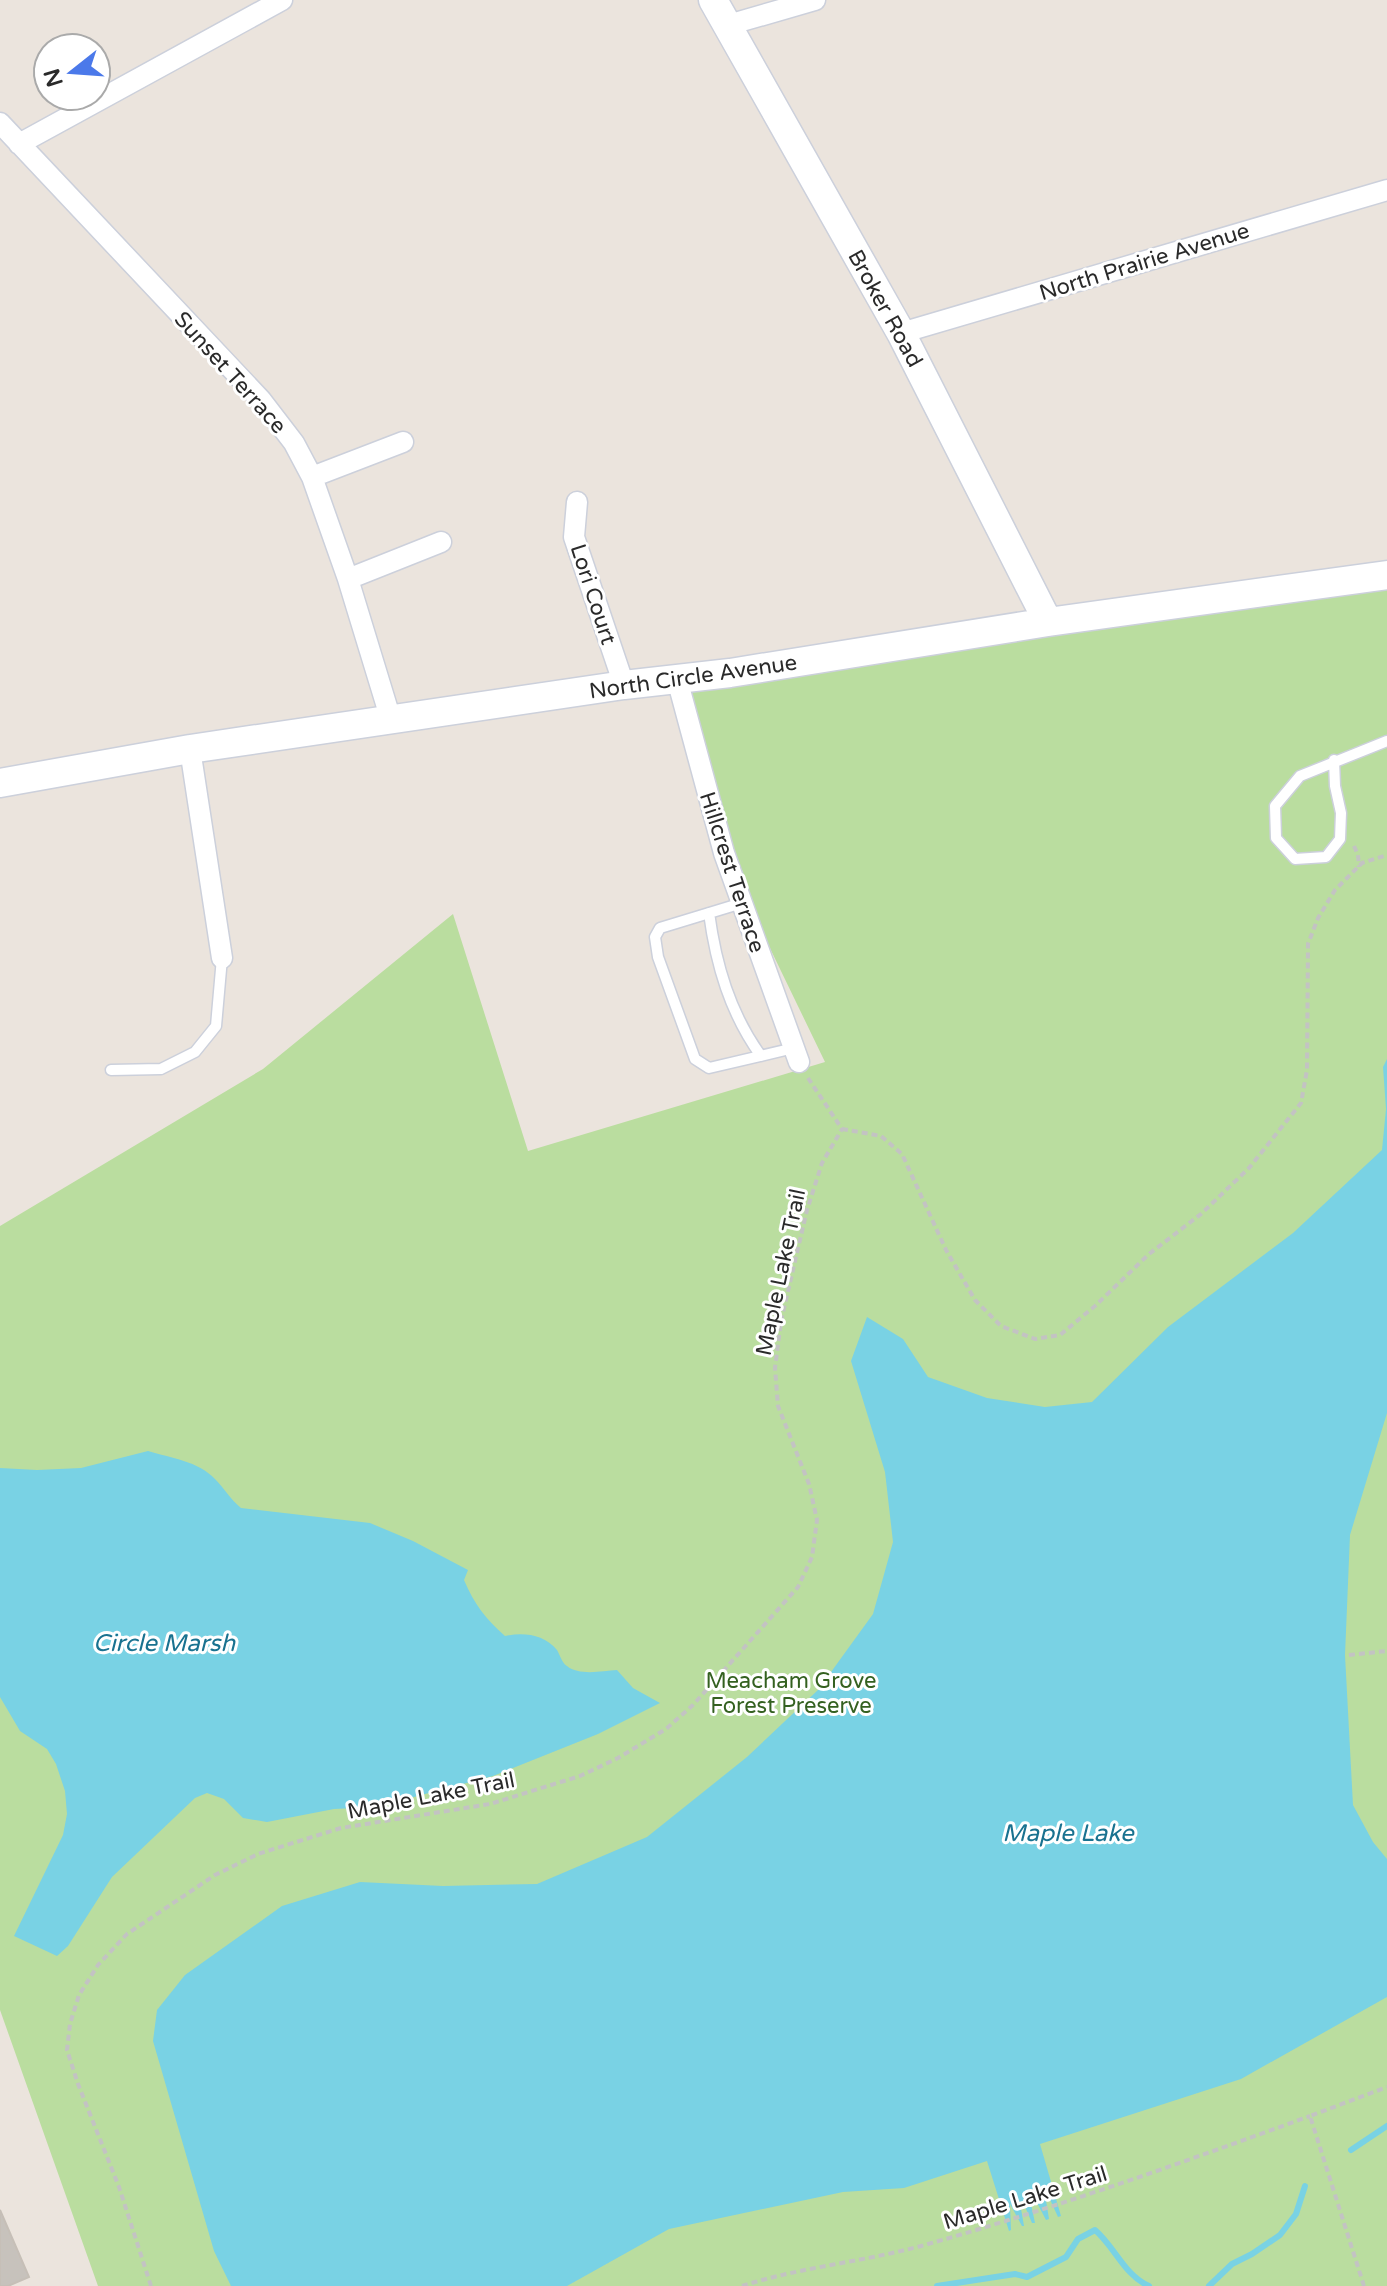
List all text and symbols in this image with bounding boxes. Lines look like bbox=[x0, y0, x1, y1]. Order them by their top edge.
north arrow bbox=[32, 32, 112, 112]
text: N bbox=[39, 65, 69, 90]
street label: North Prairie Avenue bbox=[1036, 218, 1253, 306]
street label: Broker Road bbox=[842, 245, 928, 372]
street label: Sunset Terrace bbox=[169, 306, 292, 439]
street label: Lori Court bbox=[565, 541, 622, 648]
street label: North Circle Avenue bbox=[588, 650, 799, 704]
street label: Hillcrest Terrace bbox=[694, 789, 770, 956]
street label: Maple Lake Trail bbox=[751, 1186, 811, 1358]
water label: Circle Marsh bbox=[93, 1629, 236, 1658]
park label: Meacham Grove Forest Preserve bbox=[705, 1668, 877, 1719]
street label: Maple Lake Trail bbox=[345, 1767, 517, 1825]
water label: Maple Lake bbox=[1002, 1819, 1135, 1848]
street label: Maple Lake Trail bbox=[940, 2161, 1110, 2235]

